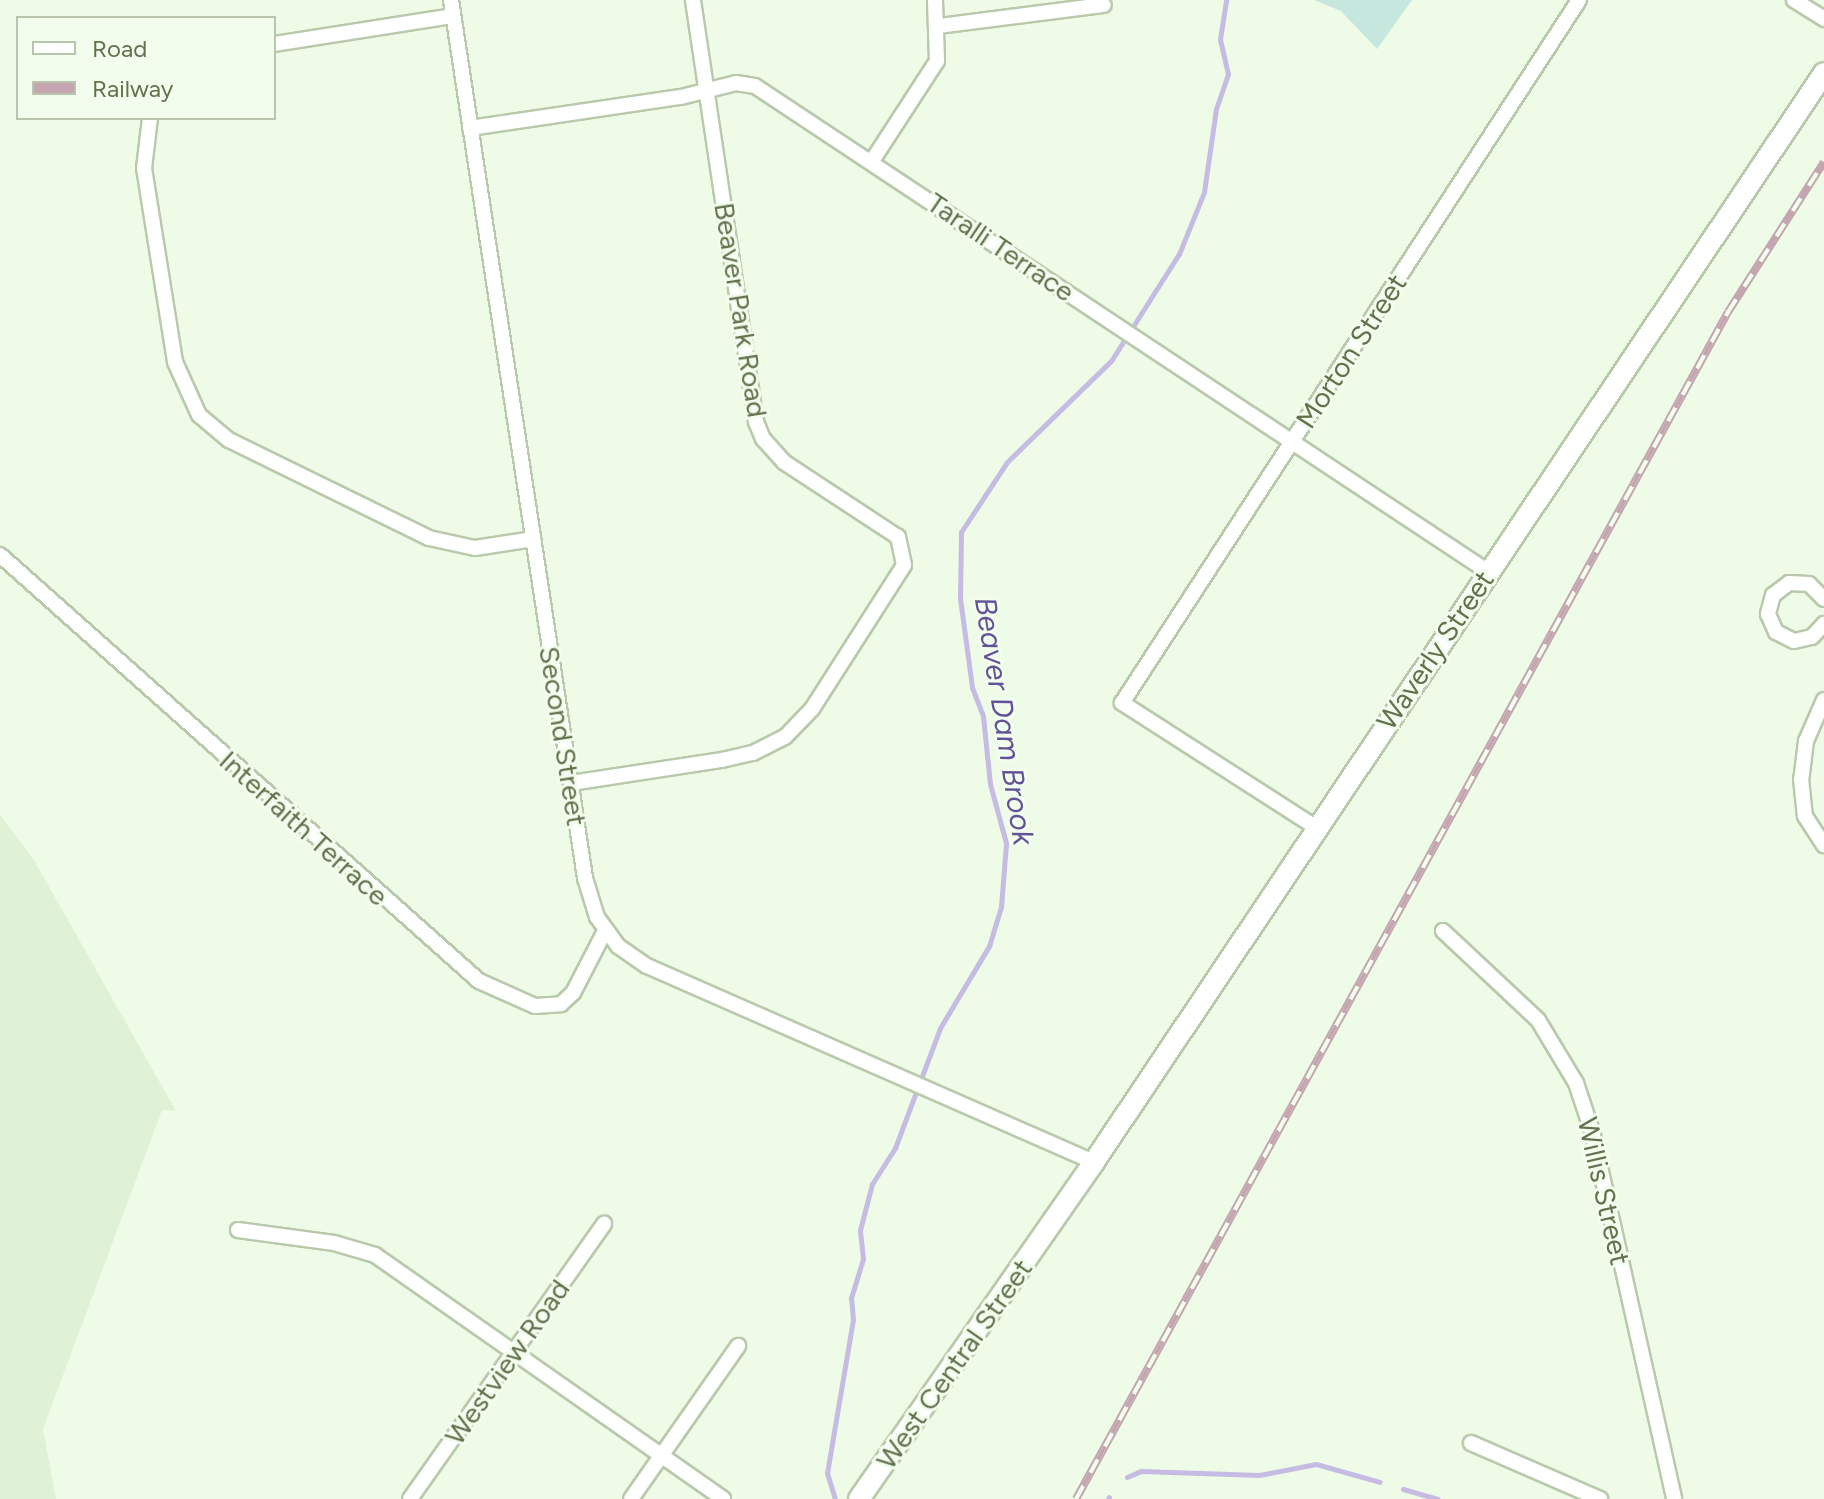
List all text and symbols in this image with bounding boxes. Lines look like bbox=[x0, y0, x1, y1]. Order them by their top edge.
legend bbox=[16, 16, 276, 120]
text: Road bbox=[92, 34, 147, 63]
text: Railway bbox=[92, 74, 173, 103]
street label: Taralli Terrace bbox=[921, 185, 1081, 309]
street label: Beaver Park Road bbox=[707, 200, 775, 420]
street label: Morton Street bbox=[1289, 268, 1413, 434]
street label: Waverly Street bbox=[1369, 564, 1501, 736]
water label: Beaver Dam Brook bbox=[967, 594, 1041, 848]
street label: Second Street bbox=[532, 644, 594, 828]
street label: Interfaith Terrace bbox=[213, 743, 395, 913]
street label: Willis Street bbox=[1571, 1114, 1637, 1268]
street label: West Central Street bbox=[869, 1253, 1039, 1475]
street label: Westview Road bbox=[438, 1273, 576, 1451]

